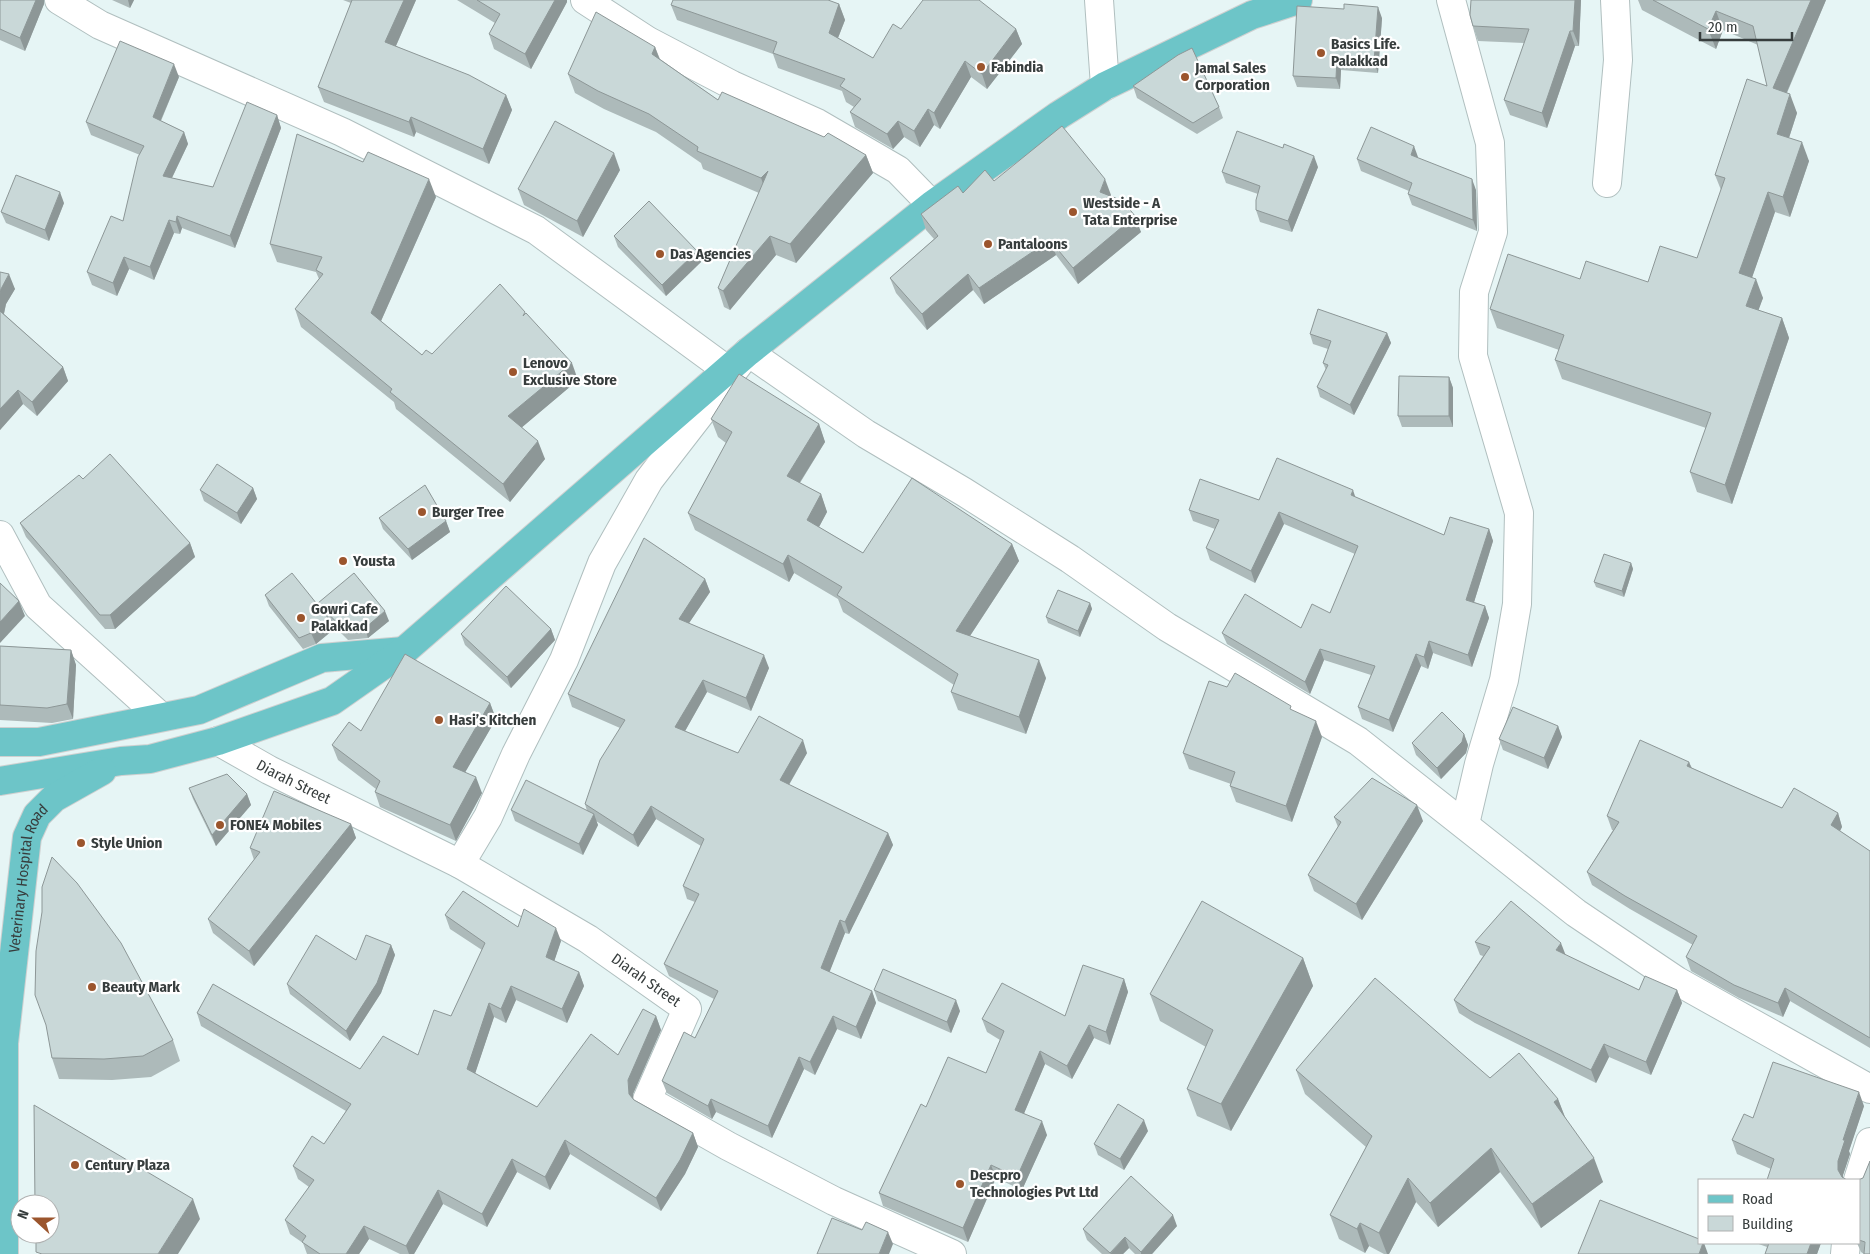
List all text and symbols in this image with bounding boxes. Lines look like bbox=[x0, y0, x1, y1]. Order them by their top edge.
scale bar bbox=[1700, 10, 1792, 42]
text: 20 m bbox=[1708, 18, 1738, 36]
place label: Basics Life. Palakkad bbox=[1331, 35, 1401, 70]
marker: Basics Life. Palakkad bbox=[1315, 47, 1327, 59]
place label: Fabindia bbox=[991, 58, 1044, 76]
place label: Jamal Sales Corporation bbox=[1194, 59, 1270, 94]
marker: Fabindia bbox=[975, 61, 987, 73]
marker: Jamal Sales Corporation bbox=[1179, 71, 1191, 83]
place label: Westside - A Tata Enterprise bbox=[1083, 194, 1178, 229]
marker: Westside - A Tata Enterprise bbox=[1067, 206, 1079, 218]
place label: Pantaloons bbox=[998, 235, 1068, 253]
marker: Pantaloons bbox=[982, 238, 994, 250]
place label: Das Agencies bbox=[670, 245, 752, 263]
marker: Das Agencies bbox=[654, 248, 666, 260]
place label: Lenovo Exclusive Store bbox=[523, 354, 617, 389]
marker: Lenovo Exclusive Store bbox=[507, 366, 519, 378]
place label: Burger Tree bbox=[432, 503, 504, 521]
marker: Burger Tree bbox=[416, 506, 428, 518]
place label: Yousta bbox=[352, 552, 396, 570]
marker: Yousta bbox=[337, 555, 349, 567]
place label: Gowri Cafe Palakkad bbox=[311, 600, 379, 635]
marker: Gowri Cafe Palakkad bbox=[295, 612, 307, 624]
place label: Hasi’s Kitchen bbox=[449, 711, 536, 729]
marker: Hasi’s Kitchen bbox=[433, 714, 445, 726]
street label: Diarah Street bbox=[253, 756, 334, 808]
street label: Veterinary Hospital Road bbox=[5, 800, 52, 954]
place label: FONE4 Mobiles bbox=[230, 816, 322, 834]
marker: FONE4 Mobiles bbox=[214, 819, 226, 831]
place label: Style Union bbox=[91, 834, 162, 852]
marker: Style Union bbox=[75, 837, 87, 849]
street label: Diarah Street bbox=[608, 949, 684, 1011]
place label: Beauty Mark bbox=[102, 978, 180, 996]
marker: Beauty Mark bbox=[86, 981, 98, 993]
place label: Century Plaza bbox=[85, 1156, 170, 1174]
marker: Century Plaza bbox=[69, 1159, 81, 1171]
place label: Descpro Technologies Pvt Ltd bbox=[970, 1166, 1098, 1201]
marker: Descpro Technologies Pvt Ltd bbox=[954, 1178, 966, 1190]
legend bbox=[1698, 1179, 1860, 1244]
text: Road bbox=[1742, 1190, 1773, 1208]
north arrow bbox=[10, 1194, 60, 1244]
text: N bbox=[14, 1208, 33, 1221]
text: Building bbox=[1742, 1215, 1793, 1233]

